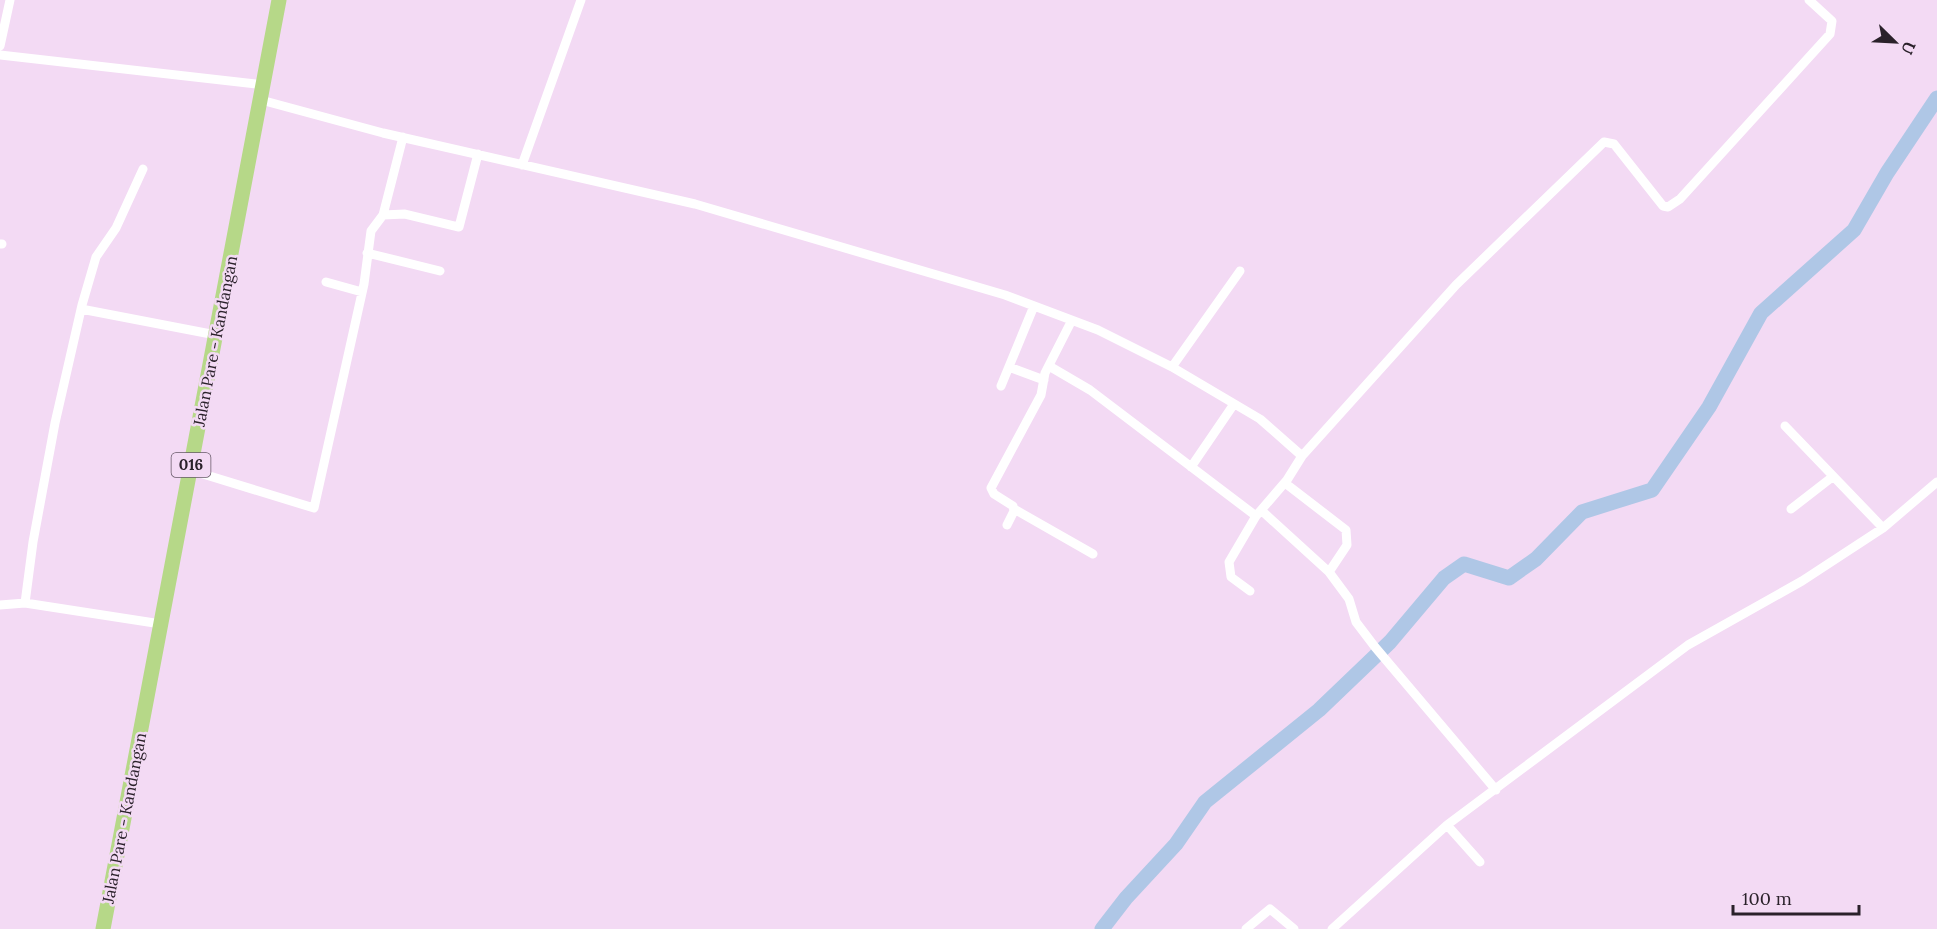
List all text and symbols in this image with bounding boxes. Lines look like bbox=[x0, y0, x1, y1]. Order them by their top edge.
north arrow bbox=[1865, 12, 1925, 72]
text: U bbox=[1897, 38, 1920, 58]
street label: Jalan Pare - Kandangan bbox=[188, 254, 241, 429]
road number: 016 bbox=[172, 453, 210, 477]
street label: Jalan Pare - Kandangan bbox=[97, 731, 150, 906]
scale bar bbox=[1733, 878, 1859, 916]
text: 100 m bbox=[1742, 887, 1792, 910]

